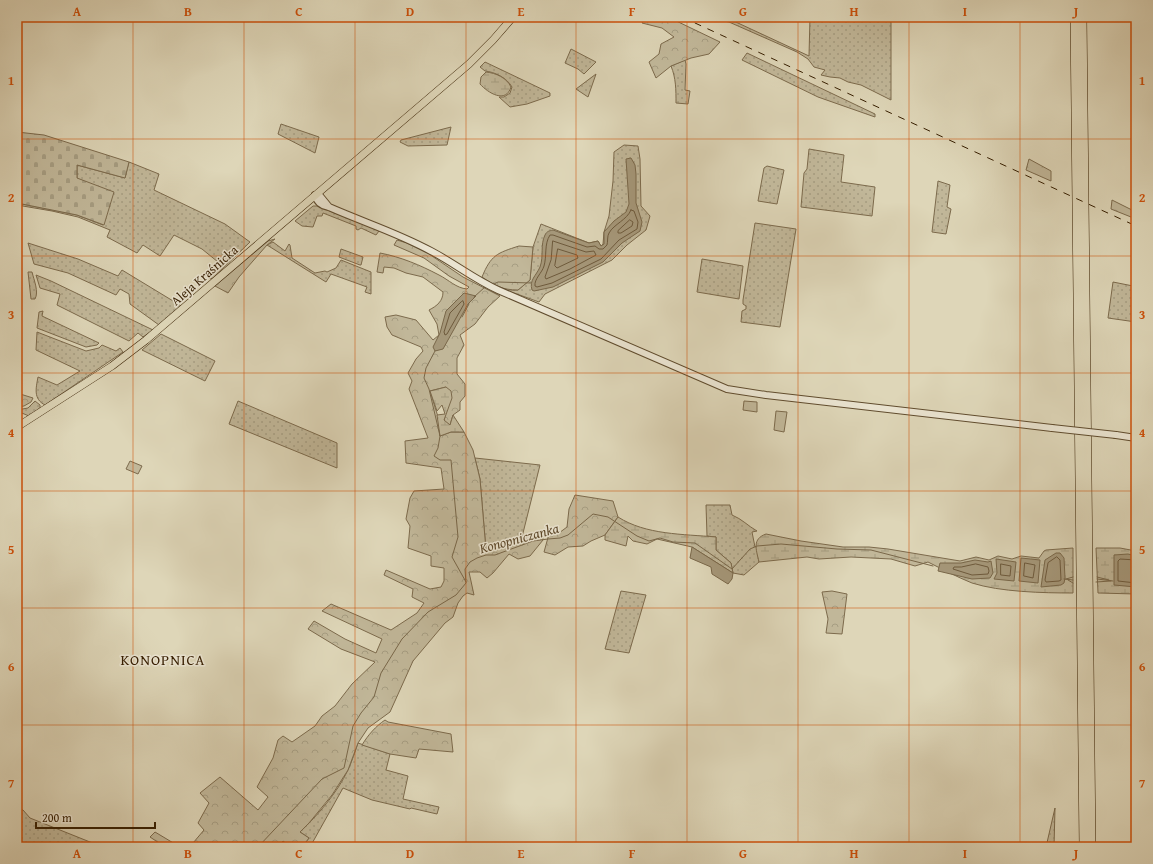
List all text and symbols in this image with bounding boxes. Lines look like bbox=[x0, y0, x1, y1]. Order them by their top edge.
text: A bbox=[73, 2, 82, 21]
text: B bbox=[184, 2, 192, 21]
text: C bbox=[295, 2, 303, 21]
text: D bbox=[406, 2, 414, 21]
text: E bbox=[518, 2, 525, 21]
text: F bbox=[629, 2, 636, 21]
text: G bbox=[739, 2, 747, 21]
text: H bbox=[849, 2, 859, 21]
text: I bbox=[963, 2, 967, 21]
text: J bbox=[1072, 2, 1079, 21]
text: 1 bbox=[8, 71, 14, 90]
text: 1 bbox=[1139, 71, 1145, 90]
text: 2 bbox=[8, 188, 15, 207]
text: 2 bbox=[1139, 188, 1146, 207]
street label: Aleja Kraśnicka bbox=[167, 240, 243, 310]
text: 3 bbox=[8, 305, 14, 324]
text: 3 bbox=[1139, 305, 1145, 324]
text: 4 bbox=[8, 423, 15, 442]
text: 4 bbox=[1139, 423, 1146, 442]
water label: Konopniczanka bbox=[476, 518, 561, 558]
text: 5 bbox=[8, 540, 15, 559]
text: 5 bbox=[1139, 540, 1146, 559]
district label: KONOPNICA bbox=[121, 649, 205, 670]
text: 6 bbox=[8, 657, 15, 676]
text: 6 bbox=[1139, 657, 1146, 676]
text: 7 bbox=[8, 774, 15, 793]
text: 7 bbox=[1139, 774, 1146, 793]
scale bar bbox=[36, 804, 155, 830]
text: 200 m bbox=[42, 809, 72, 826]
text: A bbox=[73, 844, 82, 863]
text: B bbox=[184, 844, 192, 863]
text: C bbox=[295, 844, 303, 863]
text: D bbox=[406, 844, 414, 863]
text: E bbox=[518, 844, 525, 863]
text: F bbox=[629, 844, 636, 863]
text: G bbox=[739, 844, 747, 863]
text: H bbox=[849, 844, 859, 863]
text: I bbox=[963, 844, 967, 863]
text: J bbox=[1072, 844, 1079, 863]

